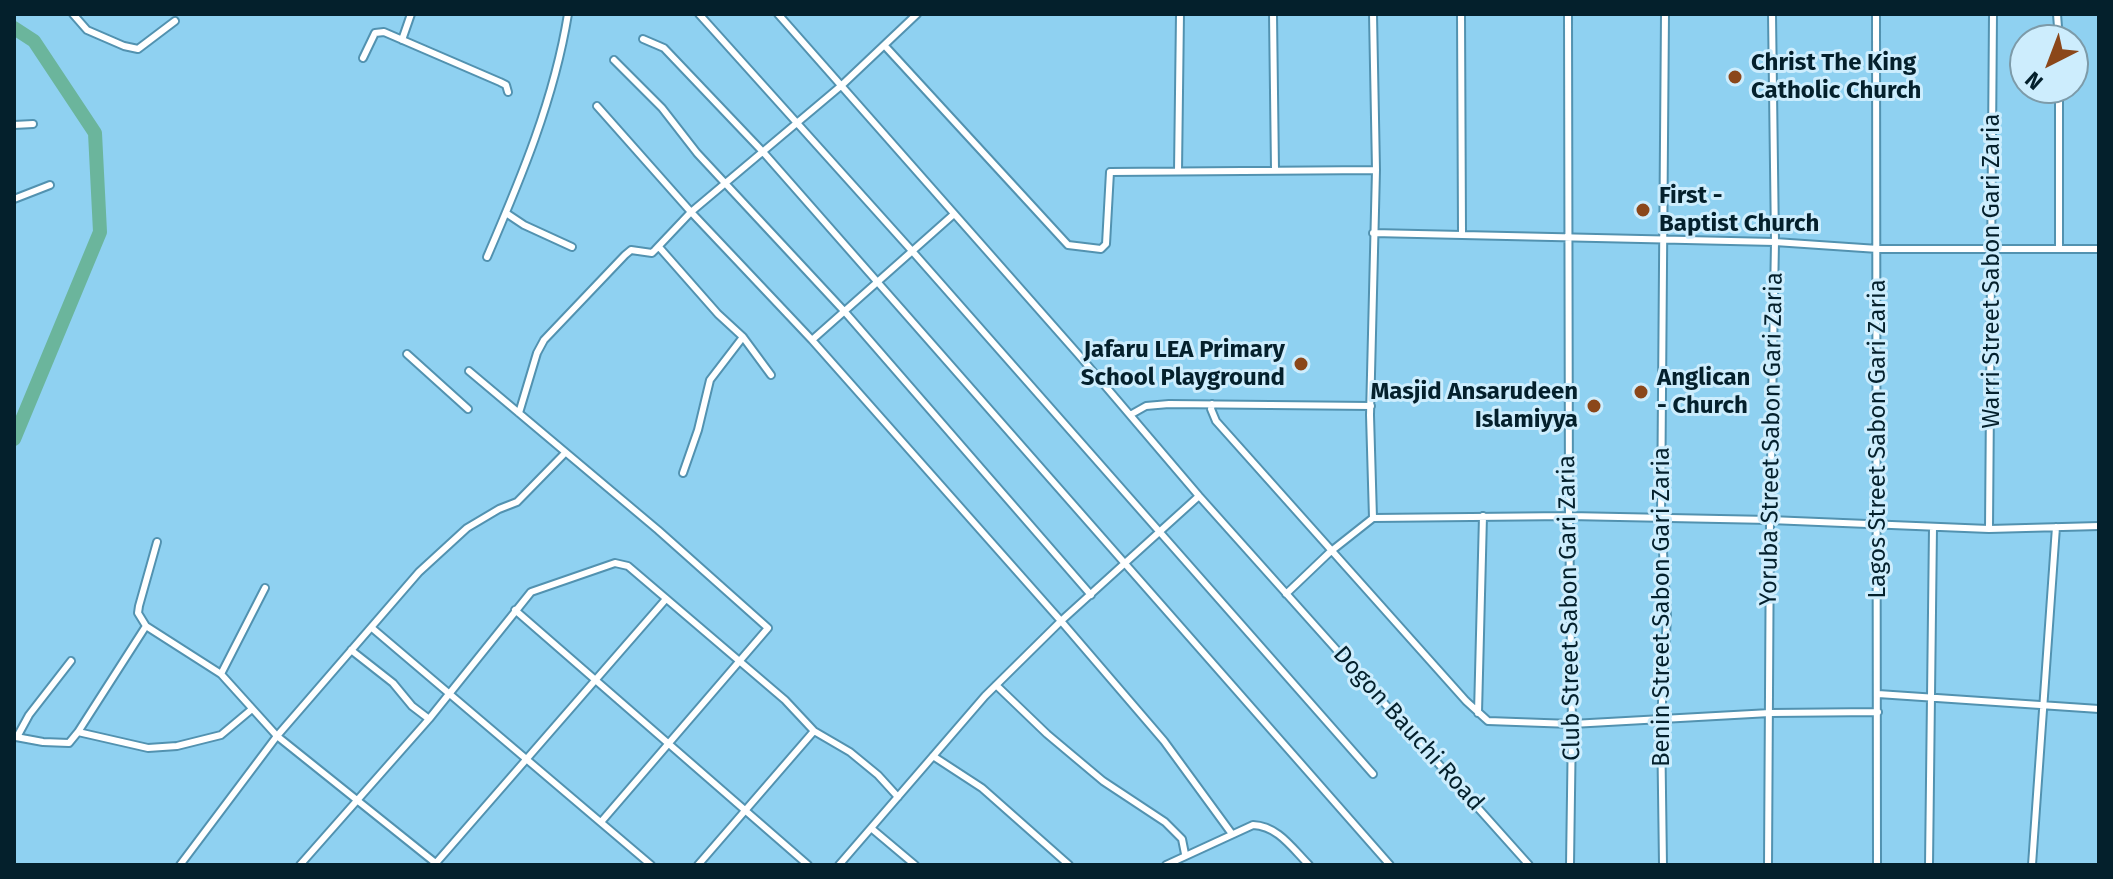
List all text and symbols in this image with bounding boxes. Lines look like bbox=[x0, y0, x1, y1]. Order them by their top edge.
north arrow bbox=[2009, 24, 2089, 104]
place label: Christ The King Catholic Church bbox=[1751, 49, 1921, 105]
text: N bbox=[2019, 66, 2048, 96]
marker: Christ The King Catholic Church bbox=[1726, 68, 1744, 86]
street label: Warri Street Sabon Gari Zaria bbox=[1978, 113, 2006, 429]
place label: First - Baptist Church bbox=[1659, 182, 1819, 238]
marker: First - Baptist Church bbox=[1634, 201, 1652, 219]
street label: Yoruba Street Sabon Gari Zaria bbox=[1755, 272, 1789, 606]
street label: Lagos Street Sabon Gari Zaria bbox=[1864, 279, 1892, 599]
place label: Jafaru LEA Primary School Playground bbox=[1081, 336, 1285, 392]
marker: Jafaru LEA Primary School Playground bbox=[1292, 355, 1310, 373]
place label: Anglican - Church bbox=[1657, 364, 1750, 420]
place label: Masjid Ansarudeen Islamiyya bbox=[1370, 378, 1578, 434]
marker: Anglican - Church bbox=[1632, 383, 1650, 401]
marker: Masjid Ansarudeen Islamiyya bbox=[1585, 397, 1603, 415]
street label: Benin Street Sabon Gari Zaria bbox=[1648, 447, 1676, 767]
street label: Club Street Sabon Gari Zaria bbox=[1553, 455, 1587, 761]
street label: Dogon Bauchi Road bbox=[1326, 641, 1490, 817]

